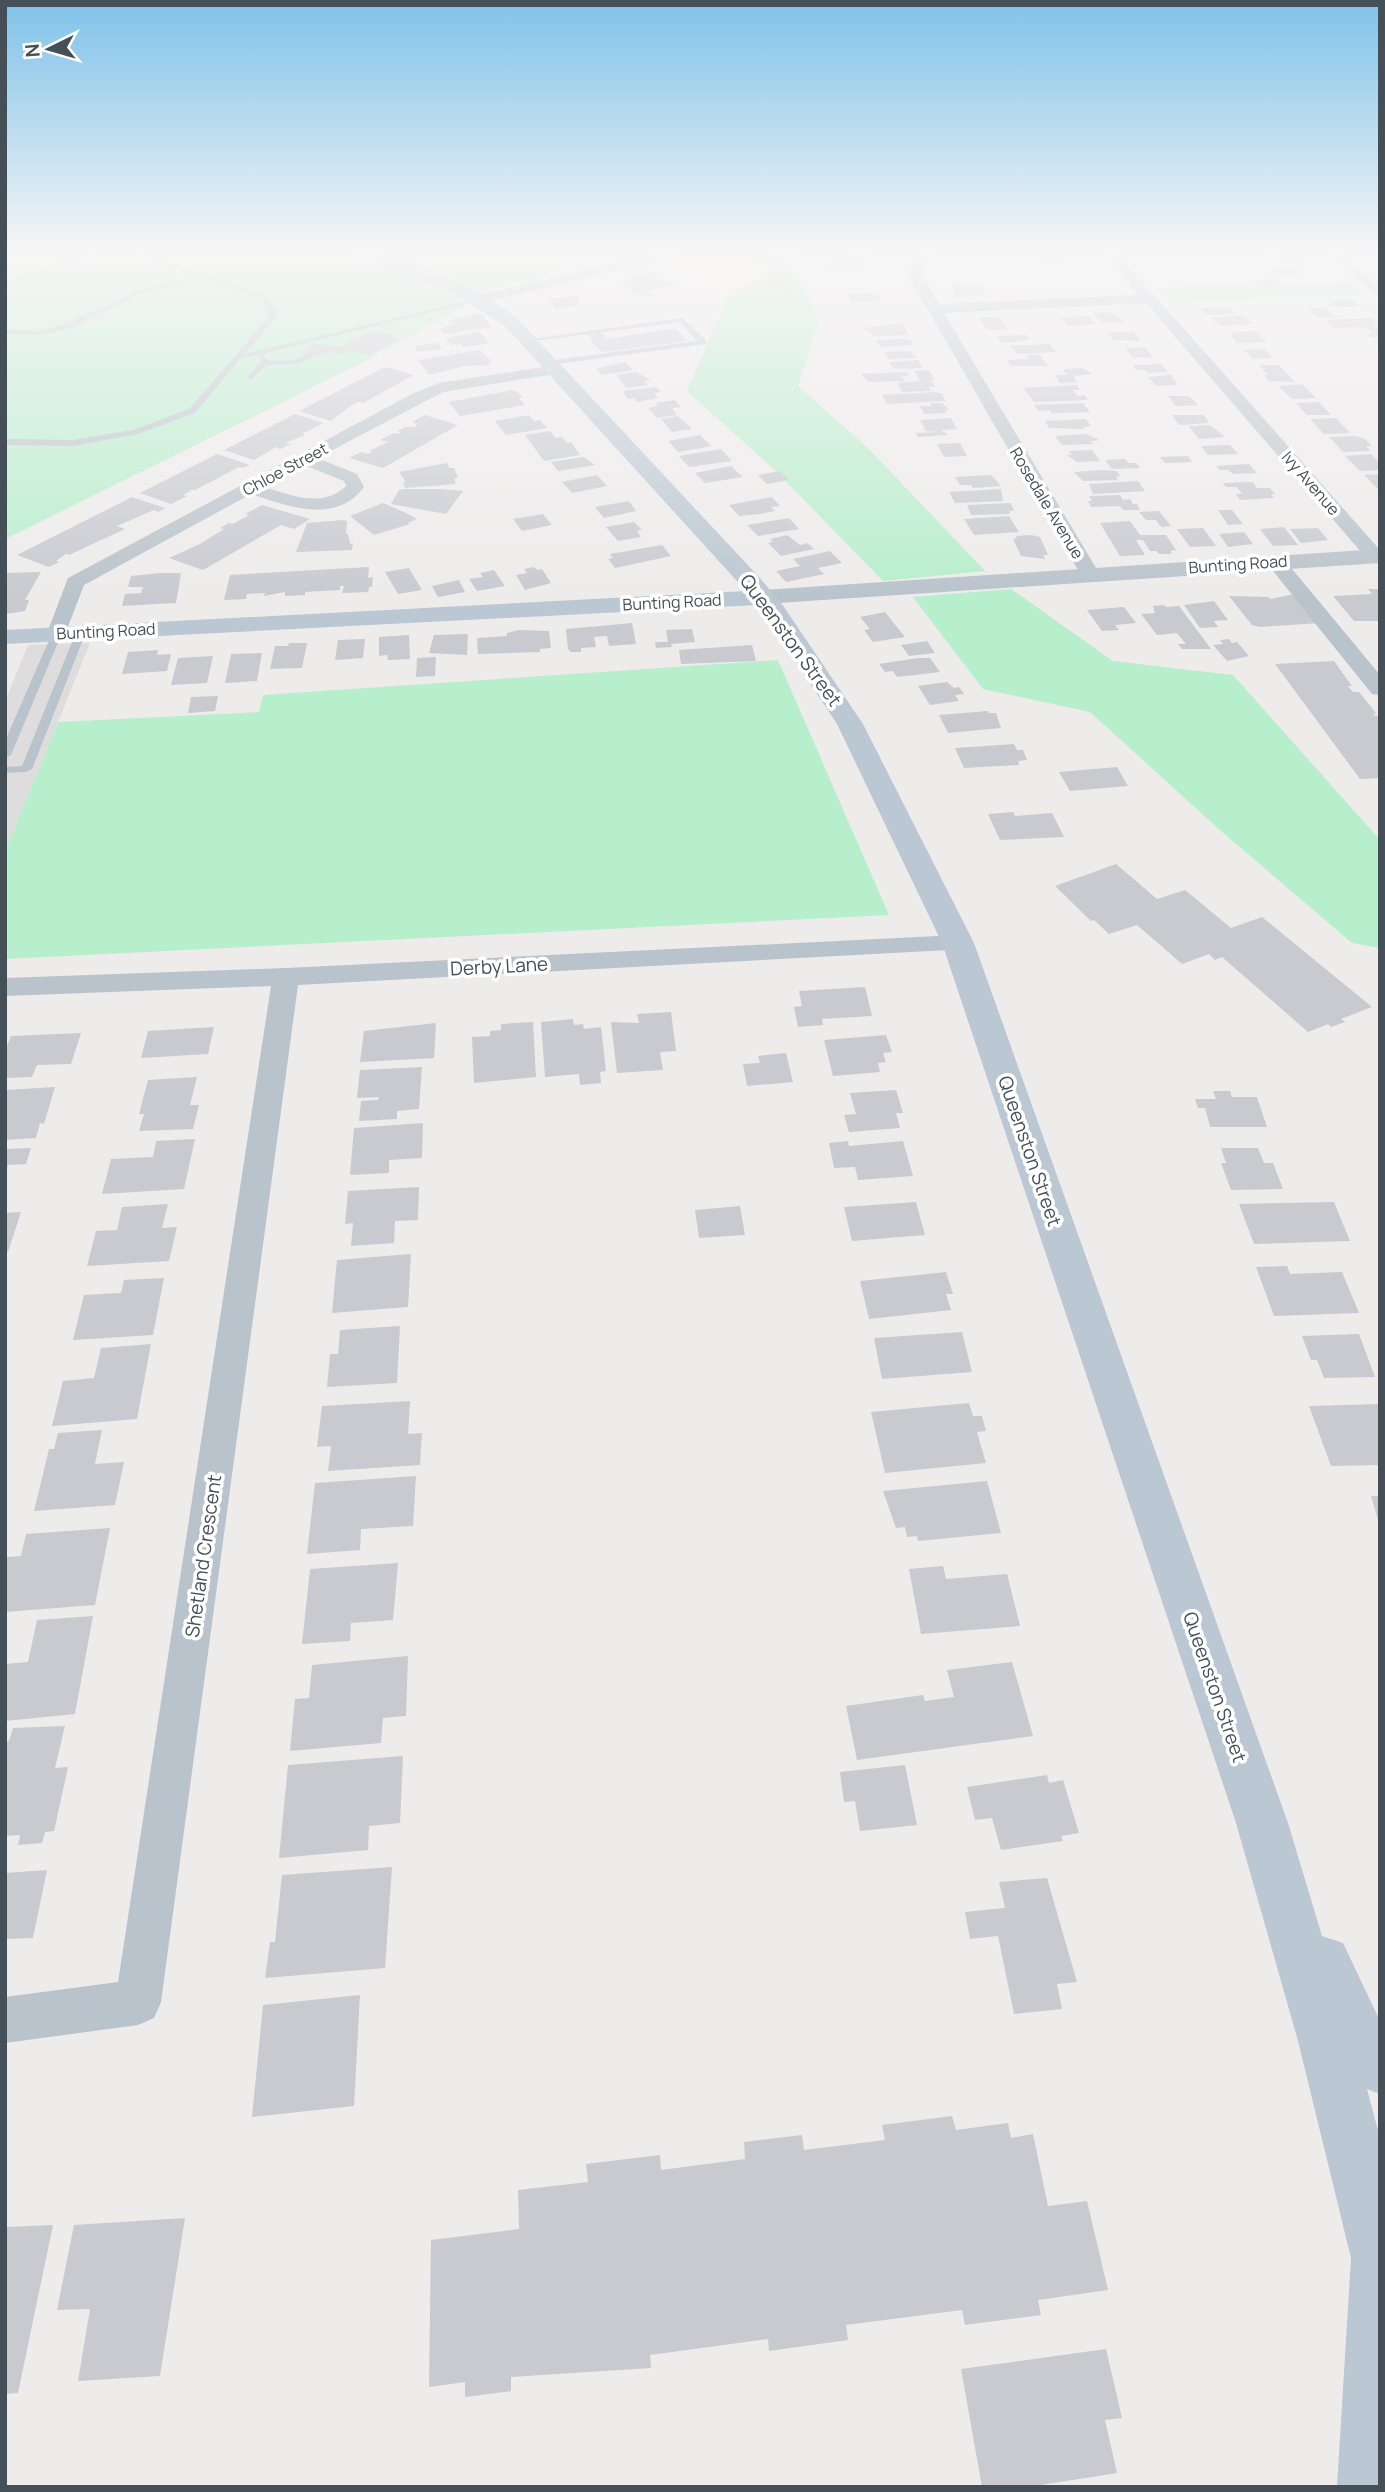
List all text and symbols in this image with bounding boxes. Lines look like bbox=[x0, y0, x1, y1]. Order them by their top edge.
north arrow bbox=[14, 14, 84, 84]
text: N bbox=[19, 43, 46, 58]
street label: Chloe Street bbox=[238, 437, 332, 501]
street label: Rosedale Avenue bbox=[1005, 443, 1089, 563]
street label: Ivy Avenue bbox=[1277, 446, 1345, 520]
street label: Bunting Road bbox=[1188, 550, 1288, 578]
street label: Queenston Street bbox=[734, 569, 848, 711]
street label: Bunting Road bbox=[622, 588, 722, 616]
street label: Bunting Road bbox=[56, 617, 156, 645]
street label: Derby Lane bbox=[449, 950, 549, 982]
street label: Queenston Street bbox=[992, 1072, 1068, 1230]
street label: Shetland Crescent bbox=[179, 1473, 227, 1639]
street label: Queenston Street bbox=[1177, 1608, 1253, 1766]

